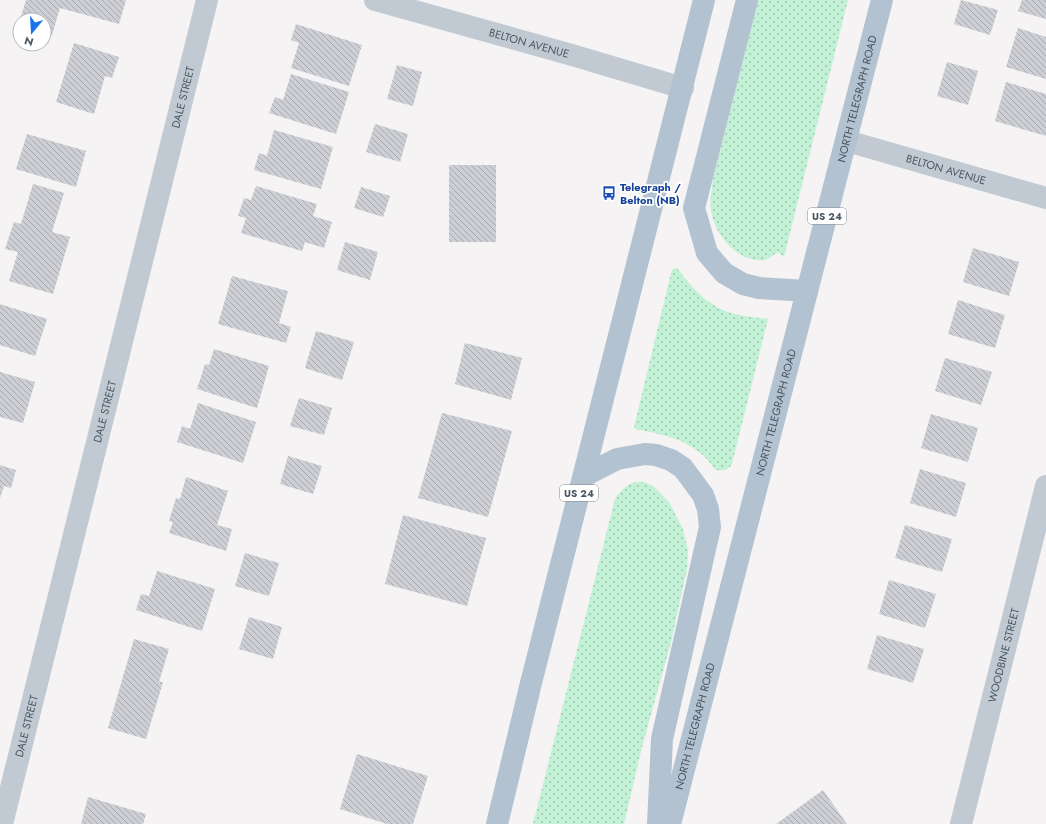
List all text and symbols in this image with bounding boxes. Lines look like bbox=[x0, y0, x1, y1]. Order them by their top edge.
north arrow bbox=[12, 12, 52, 52]
street label: BELTON AVENUE bbox=[487, 24, 571, 62]
text: N bbox=[22, 33, 36, 50]
street label: NORTH TELEGRAPH ROAD bbox=[833, 33, 881, 164]
street label: DALE STREET bbox=[167, 64, 198, 130]
street label: BELTON AVENUE bbox=[904, 150, 988, 188]
place label: Telegraph / Belton (NB) bbox=[620, 179, 681, 208]
bus stop icon: Telegraph / Belton (NB) bbox=[601, 185, 617, 201]
road number: US 24 bbox=[808, 208, 846, 224]
street label: NORTH TELEGRAPH ROAD bbox=[752, 347, 800, 478]
street label: DALE STREET bbox=[89, 379, 120, 444]
road number: US 24 bbox=[560, 485, 598, 501]
street label: WOODBINE STREET bbox=[984, 606, 1023, 704]
street label: NORTH TELEGRAPH ROAD bbox=[671, 660, 719, 791]
street label: DALE STREET bbox=[11, 693, 42, 759]

